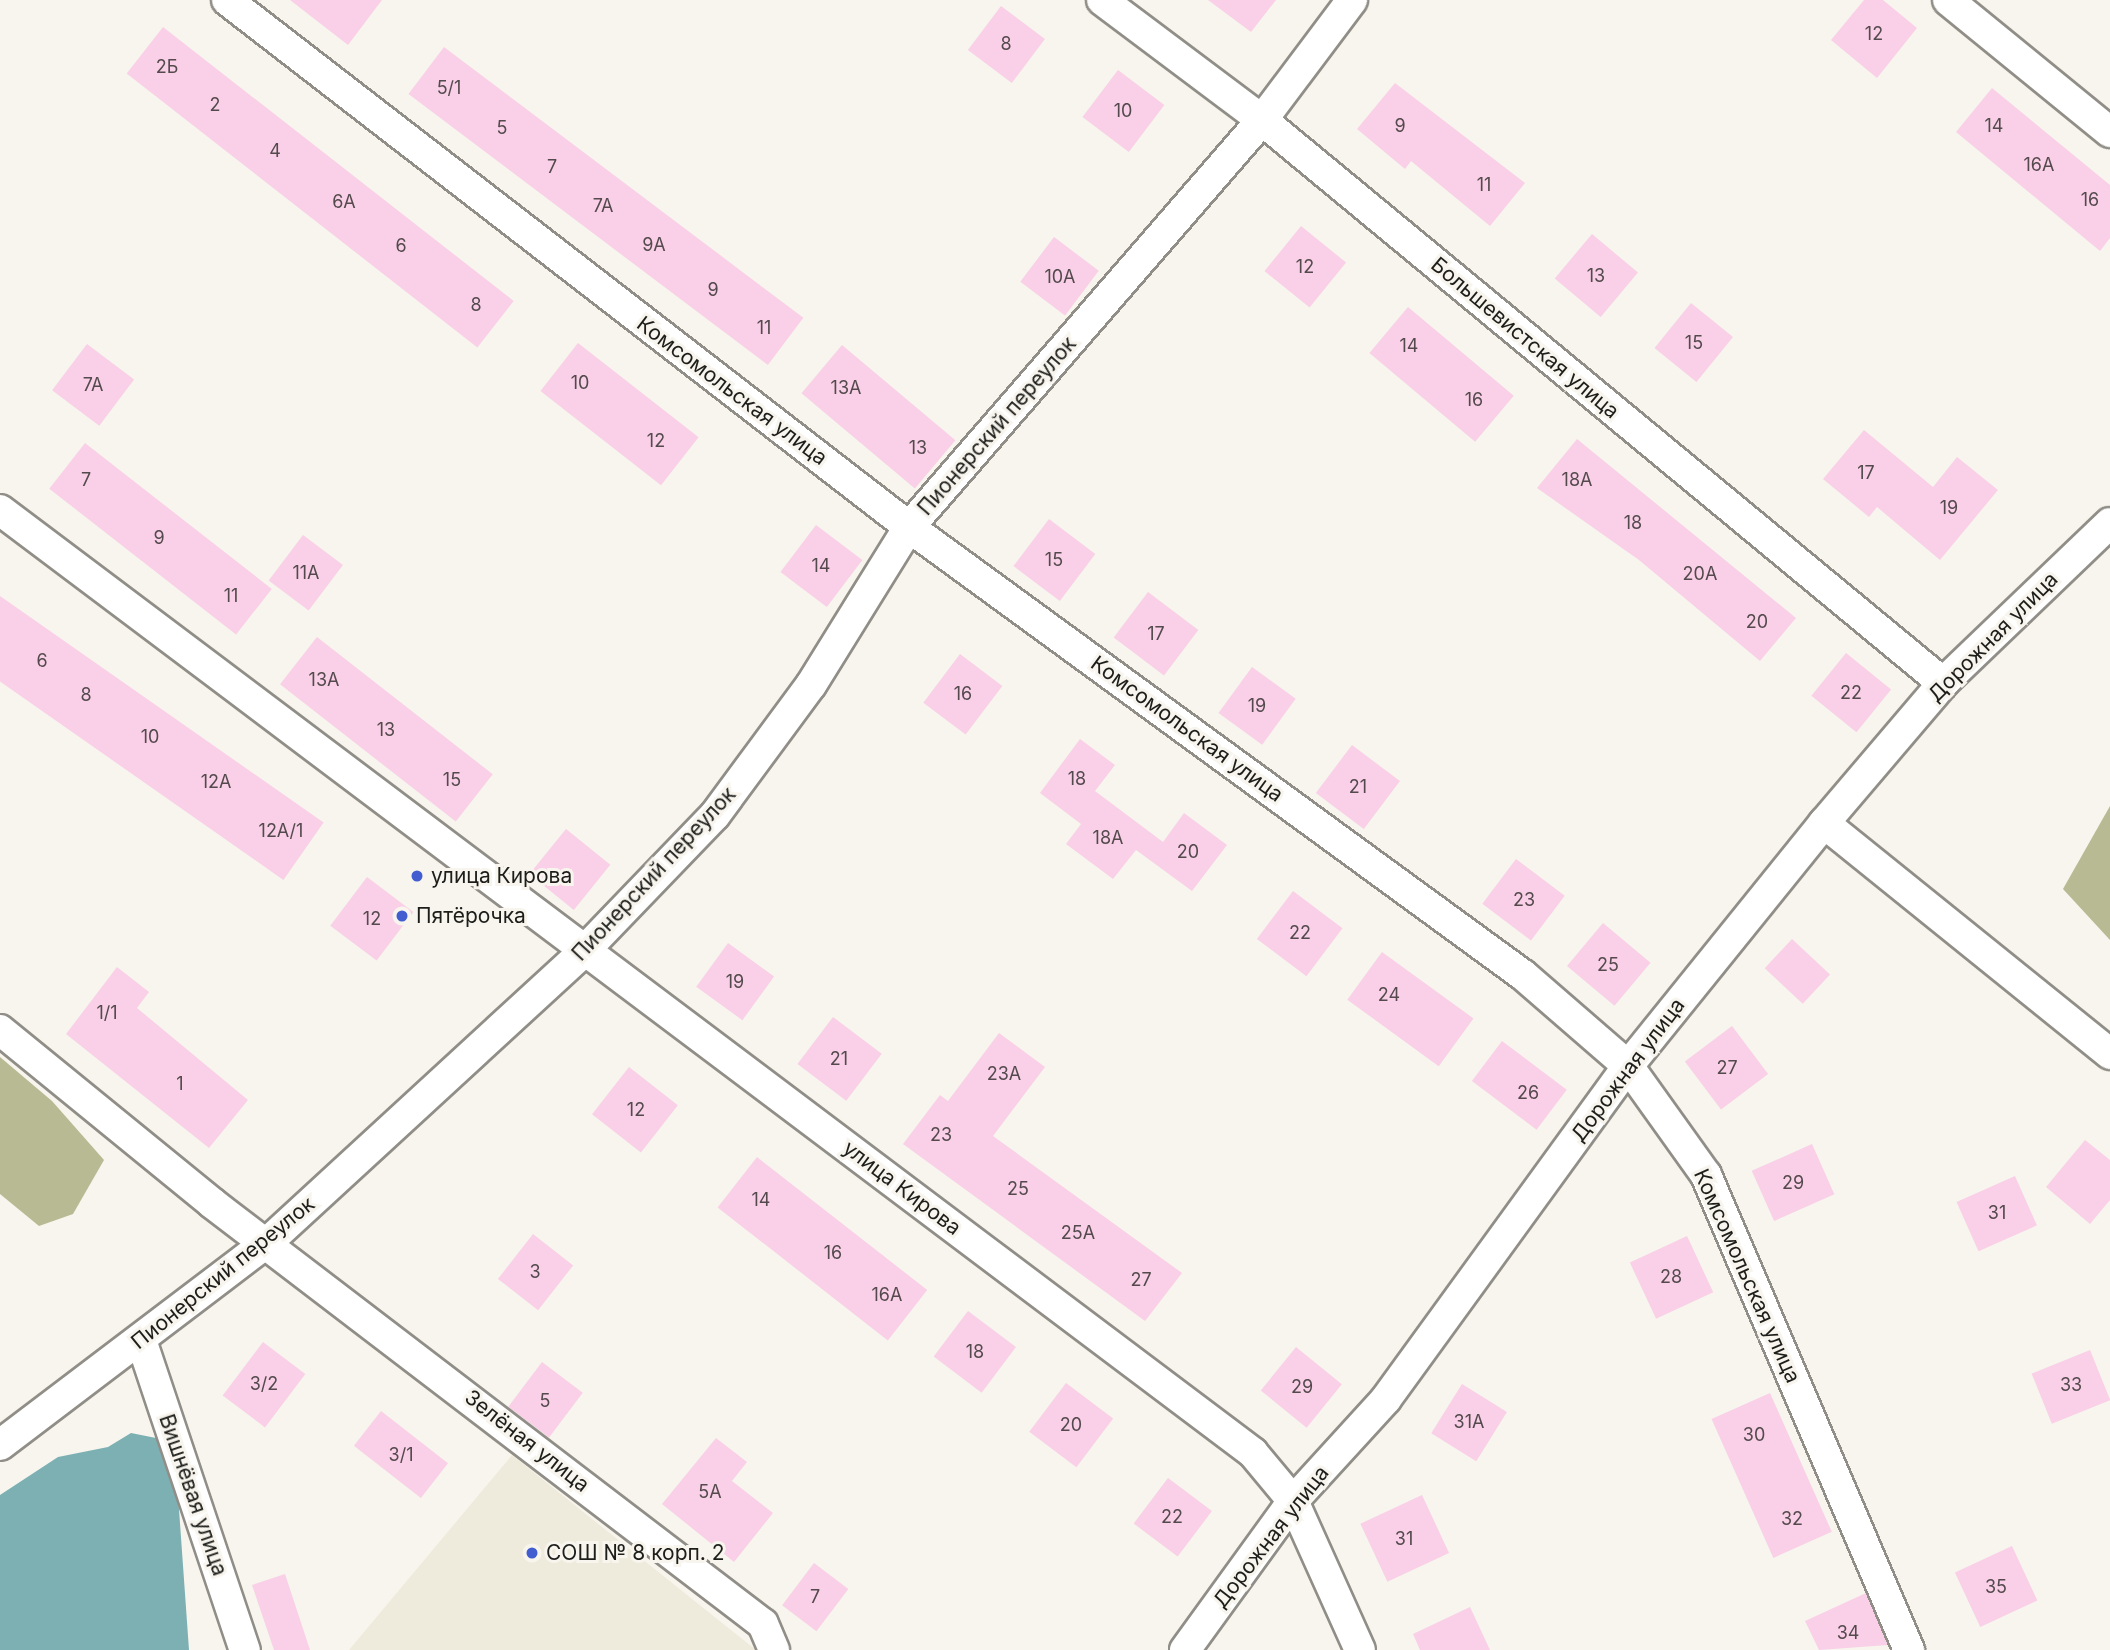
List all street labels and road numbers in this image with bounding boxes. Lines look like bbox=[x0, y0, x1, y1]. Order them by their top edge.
street label: Большевистская улица bbox=[1426, 252, 1624, 424]
street label: Комсомольская улица bbox=[632, 311, 832, 471]
street label: Пионерский переулок bbox=[913, 332, 1081, 520]
street label: Дорожная улица bbox=[1923, 567, 2063, 707]
street label: Комсомольская улица bbox=[1086, 651, 1288, 807]
street label: Пионерский переулок bbox=[567, 782, 741, 966]
street label: Дорожная улица bbox=[1566, 993, 1690, 1147]
street label: улица Кирова bbox=[838, 1135, 966, 1241]
street label: Комсомольская улица bbox=[1688, 1165, 1806, 1387]
street label: Пионерский переулок bbox=[126, 1191, 320, 1355]
street label: Зелёная улица bbox=[460, 1385, 594, 1497]
street label: Вишнёвая улица bbox=[154, 1411, 232, 1579]
street label: Дорожная улица bbox=[1208, 1461, 1334, 1613]

